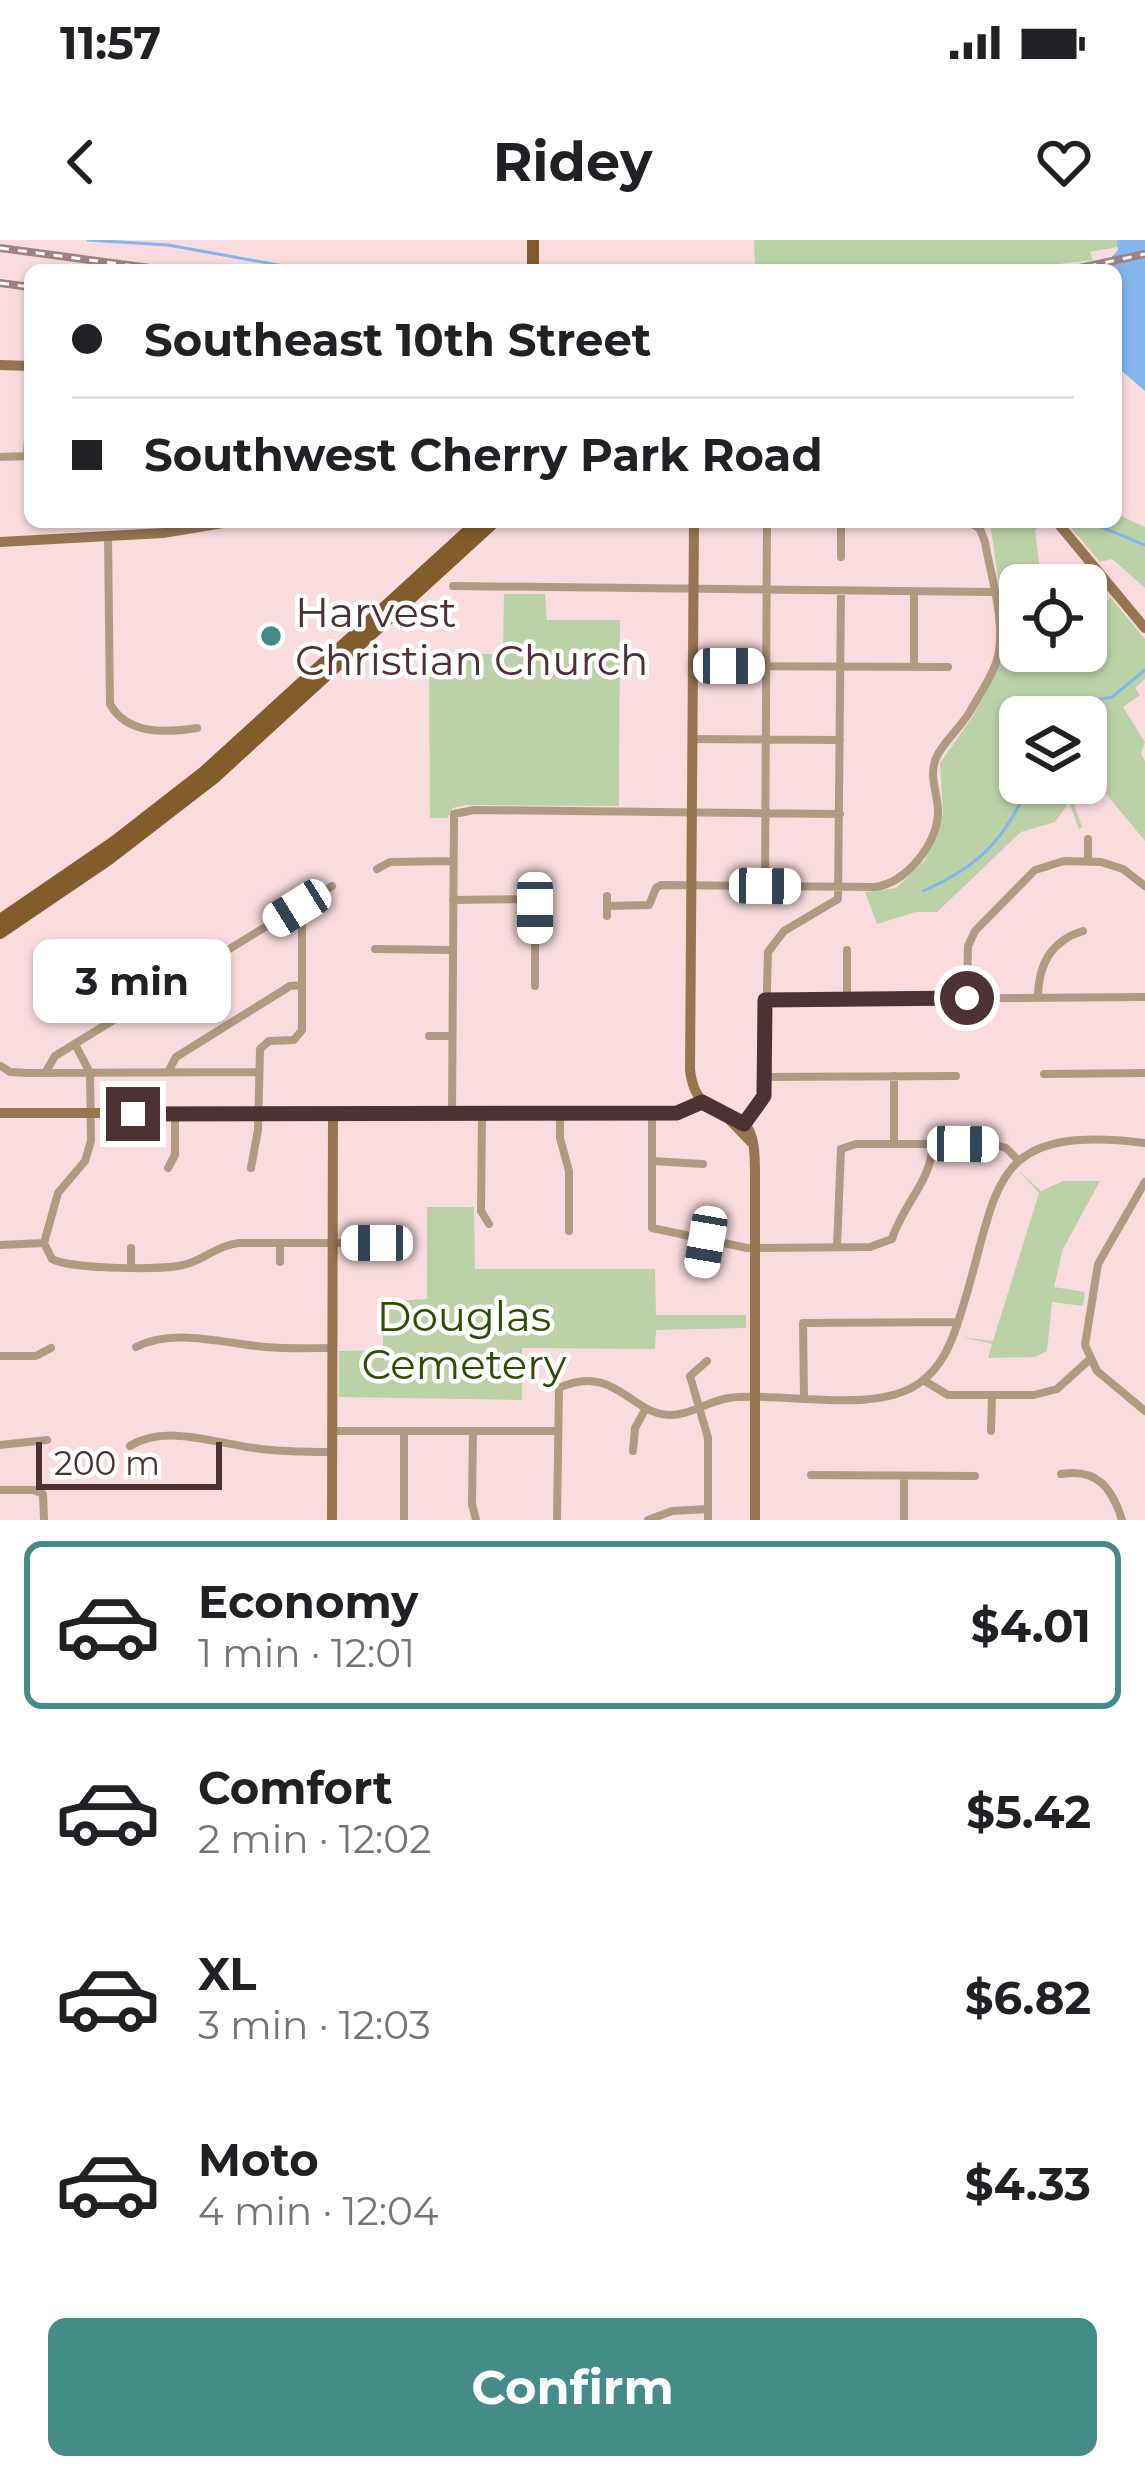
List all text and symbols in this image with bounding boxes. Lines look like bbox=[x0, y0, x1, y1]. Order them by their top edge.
text: 11:57 bbox=[60, 15, 161, 70]
icon: back bbox=[48, 129, 114, 195]
text: Ridey bbox=[493, 129, 652, 195]
icon: heart bbox=[1031, 129, 1097, 195]
text: Southeast 10th Street bbox=[144, 312, 651, 367]
text: Southwest Cherry Park Road bbox=[144, 427, 823, 482]
map controls bbox=[999, 564, 1107, 804]
button: locate bbox=[999, 564, 1107, 672]
place label: Harvest Christian Church bbox=[295, 586, 648, 686]
marker: Harvest Christian Church bbox=[258, 623, 284, 649]
car bbox=[693, 648, 765, 684]
button: layers bbox=[999, 696, 1107, 804]
car bbox=[729, 867, 801, 905]
car bbox=[517, 872, 553, 944]
car bbox=[257, 874, 337, 942]
callout: 3 min bbox=[34, 940, 232, 1024]
text: 3 min bbox=[75, 957, 189, 1005]
route start bbox=[940, 971, 994, 1025]
route end bbox=[106, 1087, 160, 1141]
car bbox=[927, 1125, 999, 1163]
car bbox=[682, 1203, 730, 1281]
car bbox=[341, 1225, 413, 1261]
park label: Douglas Cemetery bbox=[361, 1290, 567, 1390]
scale bar bbox=[36, 1436, 222, 1489]
text: 200 m bbox=[54, 1443, 160, 1483]
icon: car bbox=[54, 1571, 162, 1679]
text: Economy bbox=[198, 1574, 418, 1629]
text: $4.01 bbox=[971, 1598, 1091, 1653]
text: 1 min · 12:01 bbox=[198, 1629, 415, 1677]
icon: car bbox=[54, 1757, 162, 1865]
text: Comfort bbox=[198, 1760, 393, 1815]
text: $5.42 bbox=[966, 1784, 1091, 1839]
text: 2 min · 12:02 bbox=[198, 1815, 431, 1863]
icon: car bbox=[54, 1943, 162, 2051]
text: XL bbox=[198, 1946, 256, 2001]
text: $6.82 bbox=[965, 1970, 1091, 2025]
text: 3 min · 12:03 bbox=[198, 2001, 431, 2049]
icon: car bbox=[54, 2129, 162, 2237]
text: Moto bbox=[198, 2132, 319, 2187]
text: $4.33 bbox=[965, 2156, 1091, 2211]
text: 4 min · 12:04 bbox=[198, 2187, 439, 2235]
button: Confirm bbox=[48, 2318, 1097, 2456]

